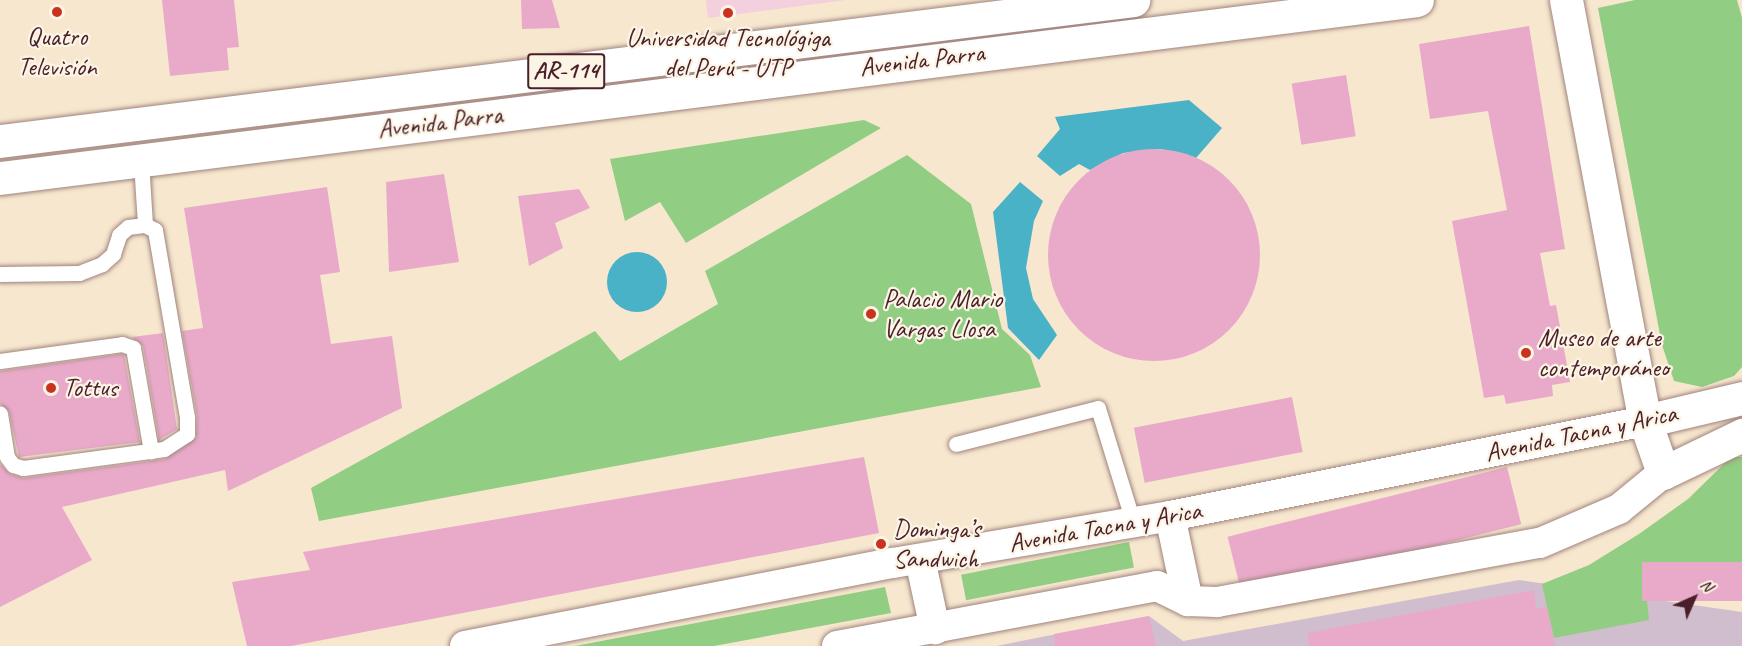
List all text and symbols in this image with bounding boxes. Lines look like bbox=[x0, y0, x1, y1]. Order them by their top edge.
marker: Quatro Televisión bbox=[50, 5, 64, 19]
marker: Universidad Tecnológiga del Perú - UTP bbox=[721, 6, 735, 20]
place label: Quatro Televisión bbox=[17, 21, 97, 82]
place label: Universidad Tecnológiga del Perú - UTP bbox=[626, 22, 830, 83]
street label: Avenida Parra bbox=[858, 37, 986, 83]
road number: AR-114 bbox=[527, 50, 605, 92]
street label: Avenida Parra bbox=[376, 99, 504, 145]
place label: Palacio Mario Vargas Llosa bbox=[883, 283, 1003, 344]
marker: Palacio Mario Vargas Llosa bbox=[864, 307, 878, 321]
place label: Museo de arte contemporáneo bbox=[1538, 322, 1669, 384]
marker: Museo de arte contemporáneo bbox=[1519, 346, 1533, 360]
place label: Tottus bbox=[63, 372, 117, 404]
marker: Tottus bbox=[44, 381, 58, 395]
street label: Avenida Tacna y Arica bbox=[1483, 398, 1679, 468]
street label: Avenida Tacna y Arica bbox=[1007, 495, 1203, 559]
place label: Dominga’s Sandwich bbox=[893, 513, 980, 574]
marker: Dominga’s Sandwich bbox=[874, 537, 888, 551]
north arrow bbox=[1664, 568, 1724, 628]
text: N bbox=[1696, 575, 1717, 596]

